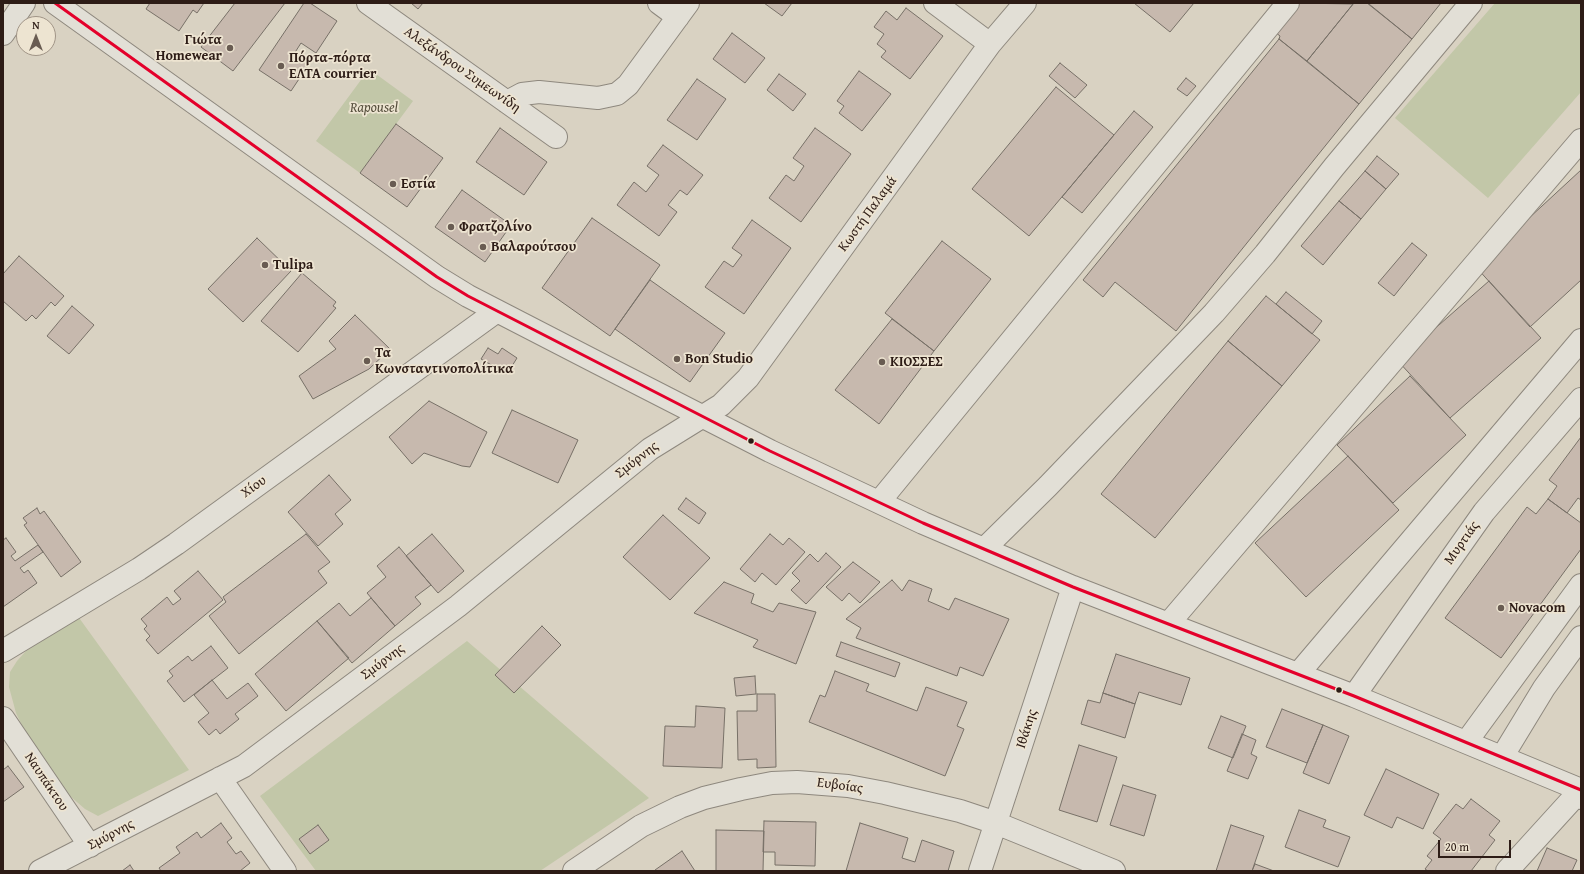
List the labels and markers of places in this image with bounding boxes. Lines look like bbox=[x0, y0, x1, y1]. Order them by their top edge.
place label: Γιώτα Homewear bbox=[156, 32, 222, 64]
marker: Γιώτα Homewear bbox=[225, 43, 235, 53]
place label: Πόρτα-πόρτα ΕΛΤΑ courrier bbox=[289, 50, 377, 82]
marker: Πόρτα-πόρτα ΕΛΤΑ courrier bbox=[276, 61, 286, 71]
place label: Εστία bbox=[401, 176, 436, 192]
marker: Εστία bbox=[388, 179, 398, 189]
place label: Φρατζολίνο bbox=[459, 219, 532, 235]
marker: Φρατζολίνο bbox=[446, 222, 456, 232]
place label: Βαλαρούτσου bbox=[491, 239, 576, 255]
marker: Βαλαρούτσου bbox=[478, 242, 488, 252]
place label: Tulipa bbox=[273, 257, 313, 273]
marker: Tulipa bbox=[260, 260, 270, 270]
place label: Τα Κωνσταντινοπολίτικα bbox=[375, 345, 514, 378]
place label: Bon Studio bbox=[685, 351, 753, 367]
marker: Bon Studio bbox=[672, 354, 682, 364]
place label: ΚΙΟΣΣΕΣ bbox=[890, 354, 943, 370]
marker: Τα Κωνσταντινοπολίτικα bbox=[362, 356, 372, 366]
marker: ΚΙΟΣΣΕΣ bbox=[877, 357, 887, 367]
unlabelled marker bbox=[746, 436, 756, 446]
place label: Novacom bbox=[1509, 600, 1566, 616]
marker: Novacom bbox=[1496, 603, 1506, 613]
unlabelled marker bbox=[1334, 685, 1344, 695]

